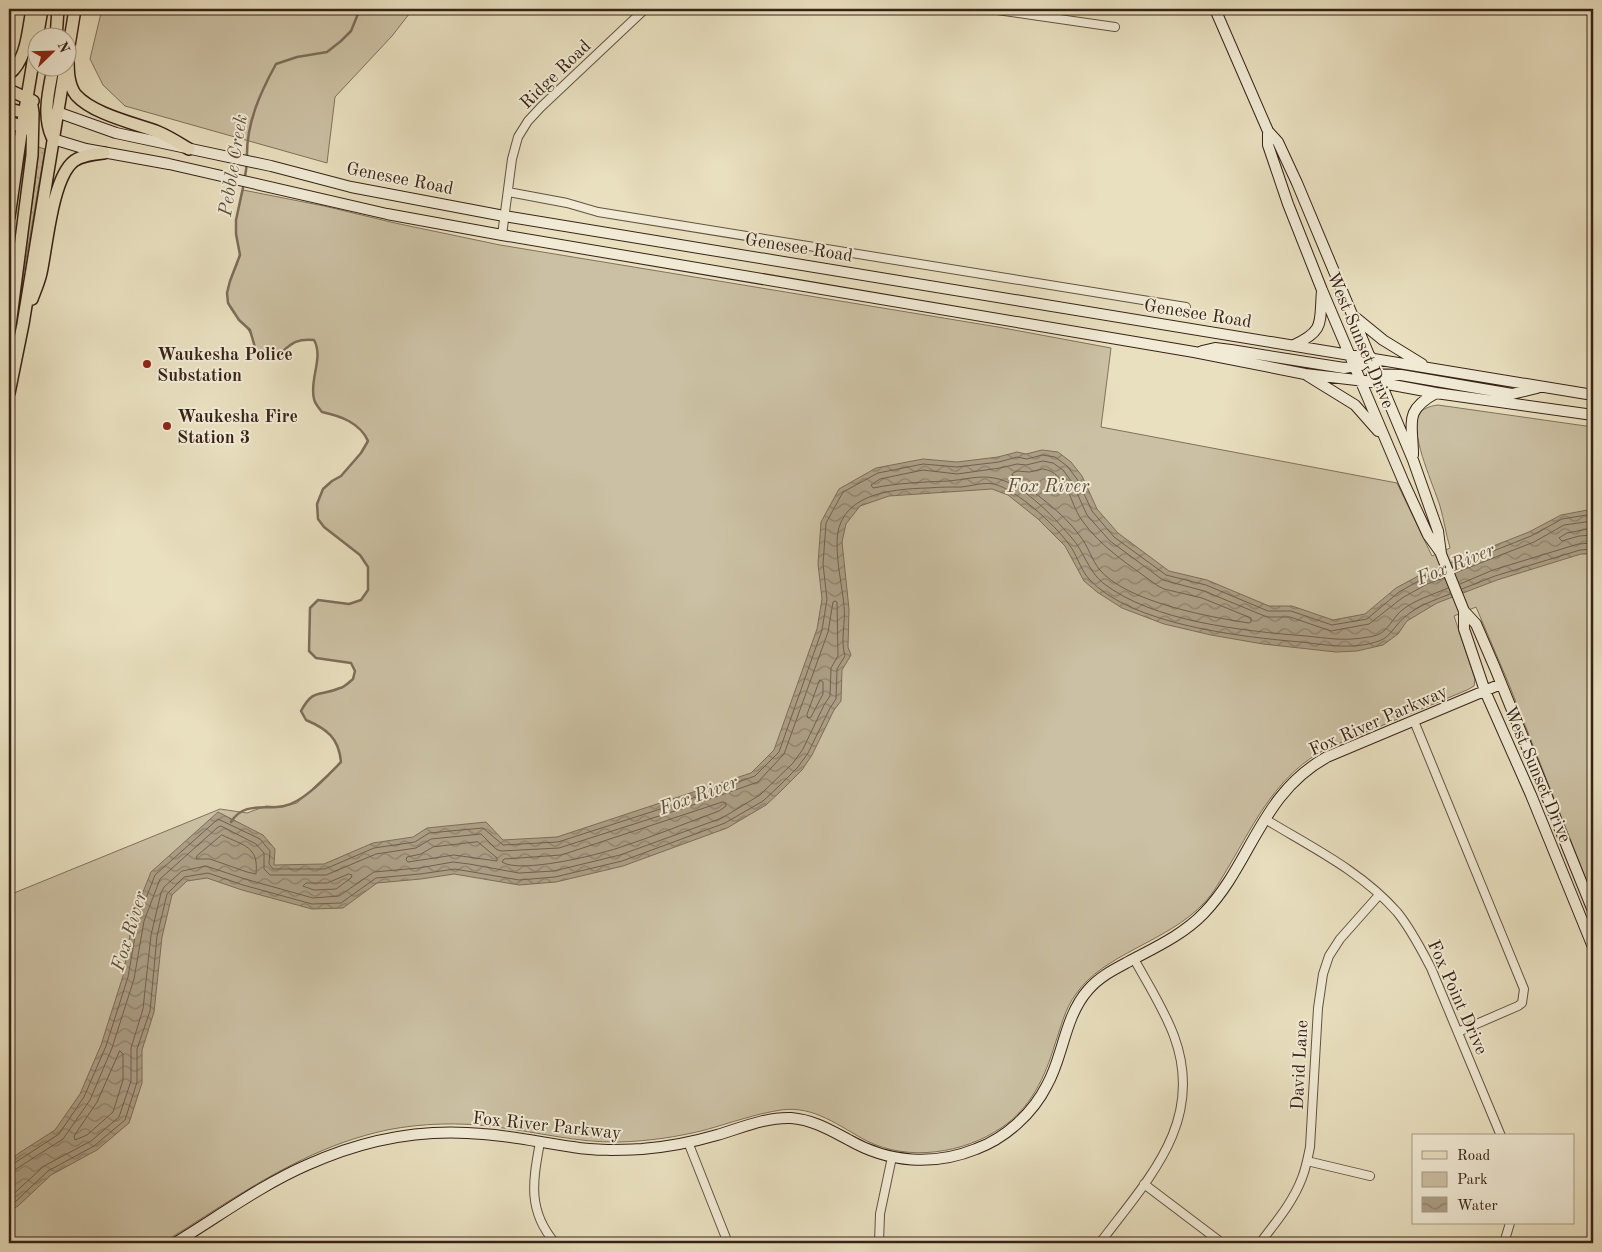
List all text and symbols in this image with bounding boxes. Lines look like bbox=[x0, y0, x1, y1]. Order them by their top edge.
north arrow bbox=[28, 28, 78, 78]
street label: Ridge Road bbox=[517, 37, 594, 113]
text: N bbox=[55, 40, 72, 55]
water label: Pebble Creek bbox=[217, 113, 252, 219]
street label: Genesee Road bbox=[345, 160, 455, 198]
street label: Genesee Road bbox=[744, 231, 854, 265]
street label: West Sunset Drive bbox=[1323, 270, 1397, 411]
street label: Genesee Road bbox=[1143, 297, 1253, 331]
place label: Waukesha Police Substation bbox=[157, 346, 293, 385]
marker: Waukesha Police Substation bbox=[141, 358, 153, 370]
place label: Waukesha Fire Station 3 bbox=[177, 408, 298, 447]
marker: Waukesha Fire Station 3 bbox=[161, 420, 173, 432]
water label: Fox River bbox=[1006, 478, 1090, 497]
water label: Fox River bbox=[1413, 541, 1498, 590]
street label: Fox River Parkway bbox=[1306, 682, 1451, 760]
street label: West Sunset Drive bbox=[1500, 704, 1574, 845]
water label: Fox River bbox=[656, 773, 742, 820]
water label: Fox River bbox=[109, 889, 152, 975]
street label: Fox Point Drive bbox=[1424, 937, 1490, 1057]
street label: David Lane bbox=[1289, 1020, 1311, 1111]
street label: Fox River Parkway bbox=[472, 1109, 623, 1143]
legend bbox=[1412, 1134, 1574, 1224]
text: Road bbox=[1457, 1149, 1491, 1164]
text: Park bbox=[1457, 1173, 1488, 1188]
text: Water bbox=[1457, 1199, 1498, 1214]

